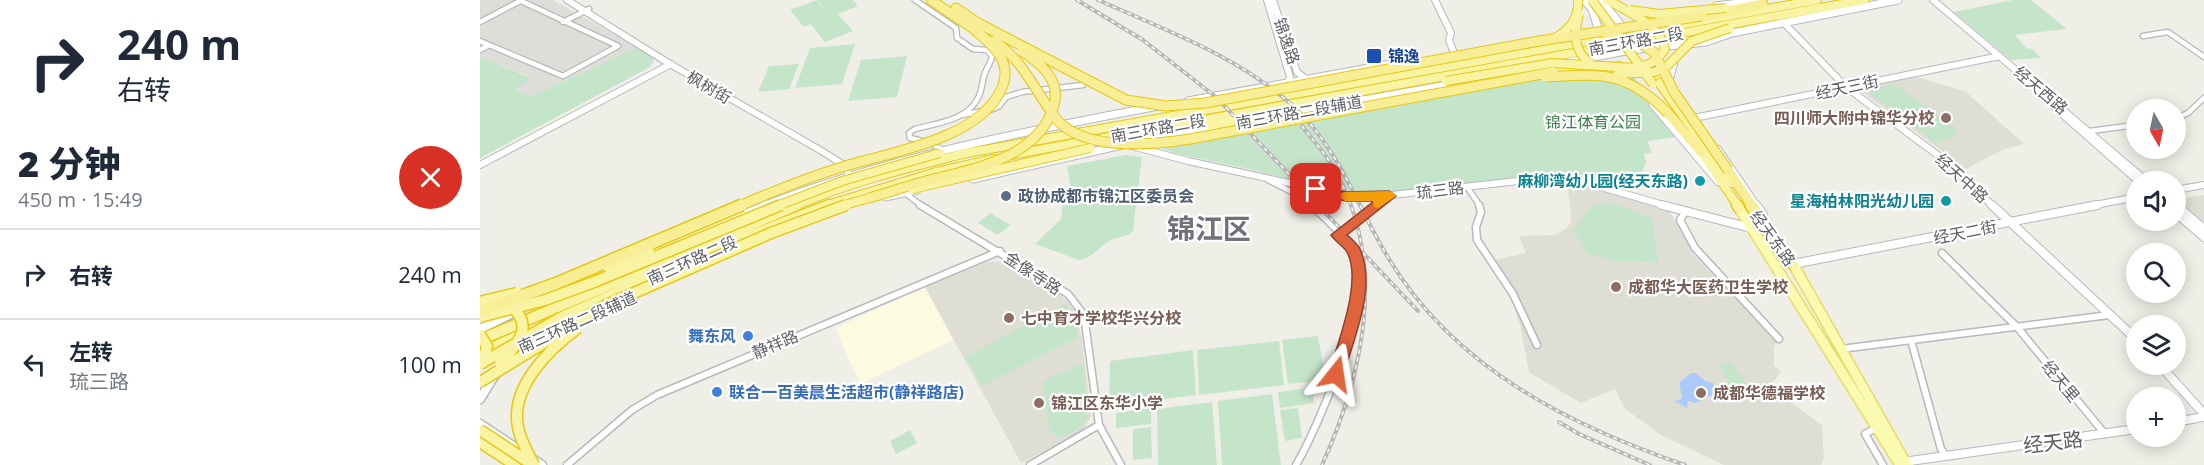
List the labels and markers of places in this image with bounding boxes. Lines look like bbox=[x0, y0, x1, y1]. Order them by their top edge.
place label: 锦逸 bbox=[1388, 45, 1420, 67]
marker: 锦逸 bbox=[1365, 47, 1383, 65]
place label: 四川师大附中锦华分校 bbox=[1774, 107, 1935, 129]
marker: 四川师大附中锦华分校 bbox=[1939, 111, 1953, 125]
pin bbox=[1290, 163, 1341, 214]
place label: 麻柳湾幼儿园(经天东路) bbox=[1517, 170, 1688, 192]
marker: 麻柳湾幼儿园(经天东路) bbox=[1693, 174, 1707, 188]
place label: 政协成都市锦江区委员会 bbox=[1018, 185, 1194, 207]
marker: 政协成都市锦江区委员会 bbox=[999, 189, 1013, 203]
place label: 星海柏林阳光幼儿园 bbox=[1790, 190, 1934, 212]
marker: 星海柏林阳光幼儿园 bbox=[1939, 194, 1953, 208]
place label: 成都华大医药卫生学校 bbox=[1628, 276, 1789, 298]
marker: 成都华大医药卫生学校 bbox=[1609, 280, 1623, 294]
place label: 七中育才学校华兴分校 bbox=[1021, 307, 1182, 329]
marker: 七中育才学校华兴分校 bbox=[1002, 311, 1016, 325]
place label: 舞东风 bbox=[688, 325, 736, 347]
marker: 舞东风 bbox=[741, 329, 755, 343]
place label: 联合一百美晨生活超市(静祥路店) bbox=[729, 381, 964, 403]
place label: 成都华德福学校 bbox=[1713, 382, 1826, 404]
marker: 联合一百美晨生活超市(静祥路店) bbox=[710, 385, 724, 399]
marker: 成都华德福学校 bbox=[1694, 386, 1708, 400]
place label: 锦江区东华小学 bbox=[1051, 392, 1163, 414]
marker: 锦江区东华小学 bbox=[1032, 396, 1046, 410]

